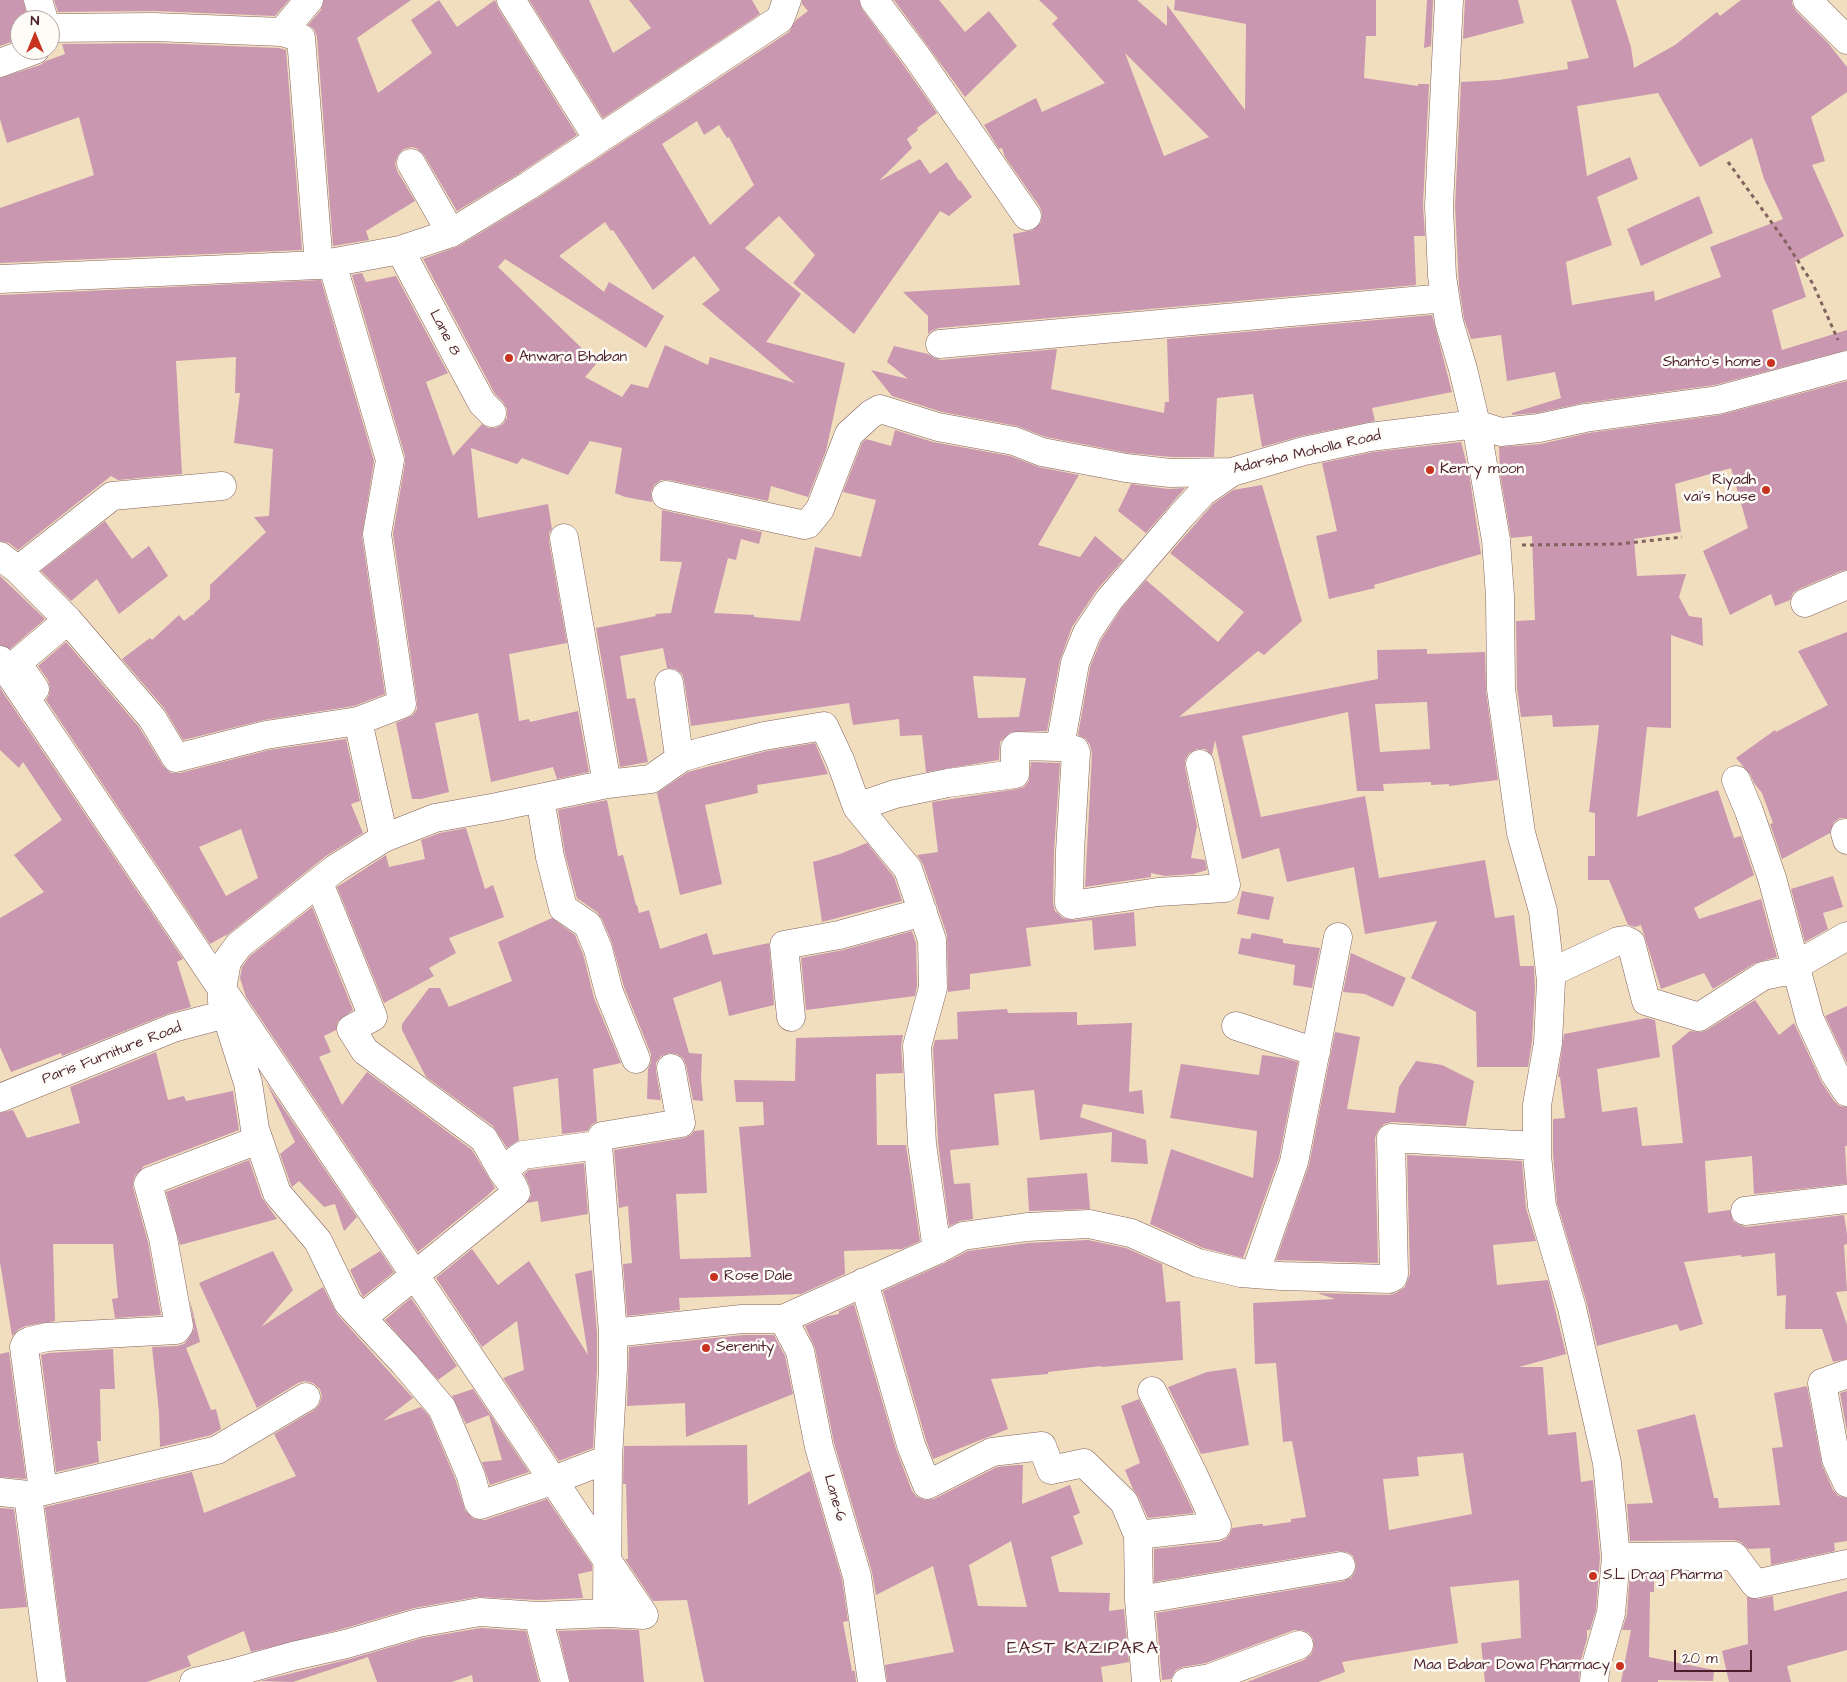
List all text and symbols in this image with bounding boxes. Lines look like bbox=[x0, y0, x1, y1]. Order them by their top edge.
north arrow bbox=[10, 10, 60, 60]
text: N bbox=[31, 11, 39, 31]
street label: Lane 8 bbox=[424, 307, 464, 359]
place label: Anwara Bhaban bbox=[519, 349, 627, 367]
marker: Anwara Bhaban bbox=[503, 352, 515, 364]
place label: Shanto's home bbox=[1663, 354, 1761, 372]
marker: Shanto's home bbox=[1765, 357, 1777, 369]
street label: Adarsha Moholla Road bbox=[1231, 427, 1383, 479]
place label: Kerry moon bbox=[1440, 461, 1524, 479]
marker: Kerry moon bbox=[1424, 464, 1436, 476]
place label: Riyadh vai's house bbox=[1683, 472, 1756, 507]
marker: Riyadh vai's house bbox=[1760, 484, 1772, 496]
street label: Paris Furniture Road bbox=[40, 1019, 184, 1089]
place label: Rose Dale bbox=[724, 1268, 793, 1286]
marker: Rose Dale bbox=[708, 1271, 720, 1283]
place label: Serenity bbox=[716, 1339, 774, 1357]
marker: Serenity bbox=[700, 1342, 712, 1354]
street label: Lane-6 bbox=[819, 1473, 849, 1523]
place label: S.L Drag Pharma bbox=[1603, 1567, 1723, 1585]
marker: S.L Drag Pharma bbox=[1587, 1570, 1599, 1582]
district label: EAST KAZIPARA bbox=[1005, 1638, 1161, 1660]
scale bar bbox=[1677, 1640, 1754, 1672]
text: 20 m bbox=[1682, 1648, 1718, 1669]
place label: Maa Babar Dowa Pharmacy bbox=[1414, 1657, 1610, 1675]
marker: Maa Babar Dowa Pharmacy bbox=[1614, 1660, 1626, 1672]

